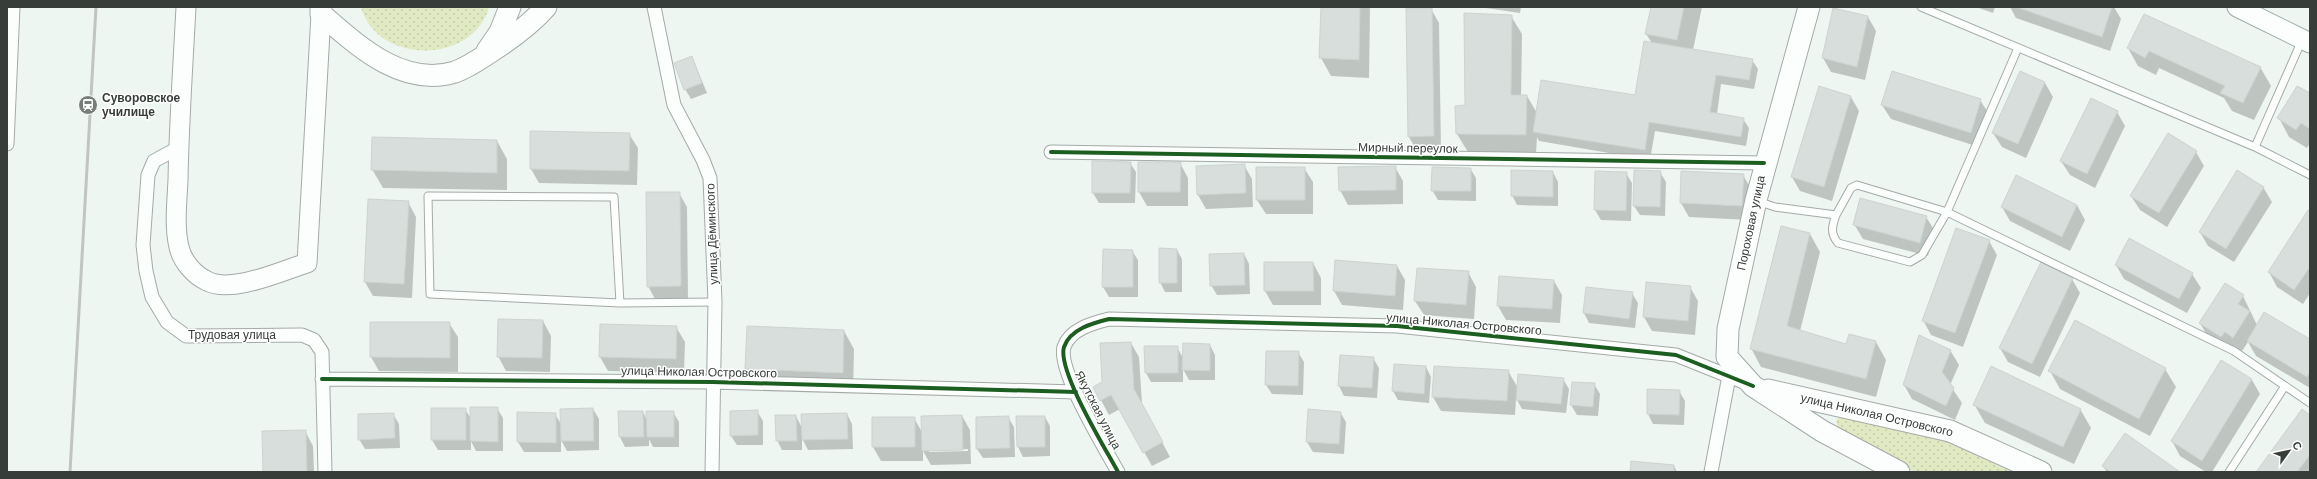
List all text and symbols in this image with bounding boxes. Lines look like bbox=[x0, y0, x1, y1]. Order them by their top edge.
place label: Суворовское училище bbox=[102, 90, 180, 120]
station icon: Суворовское училище bbox=[77, 94, 99, 116]
street label: Мирный переулок bbox=[1358, 139, 1459, 157]
street label: Пороховая улица bbox=[1733, 174, 1769, 272]
street label: улица Дёминского bbox=[702, 183, 722, 285]
street label: улица Николая Островского bbox=[1386, 309, 1543, 339]
street label: Трудовая улица bbox=[188, 327, 276, 343]
street label: улица Николая Островского bbox=[621, 363, 777, 381]
street label: Якутская улица bbox=[1071, 368, 1125, 452]
street label: улица Николая Островского bbox=[1799, 390, 1955, 440]
north arrow bbox=[2269, 431, 2309, 471]
text: С bbox=[2289, 438, 2305, 453]

